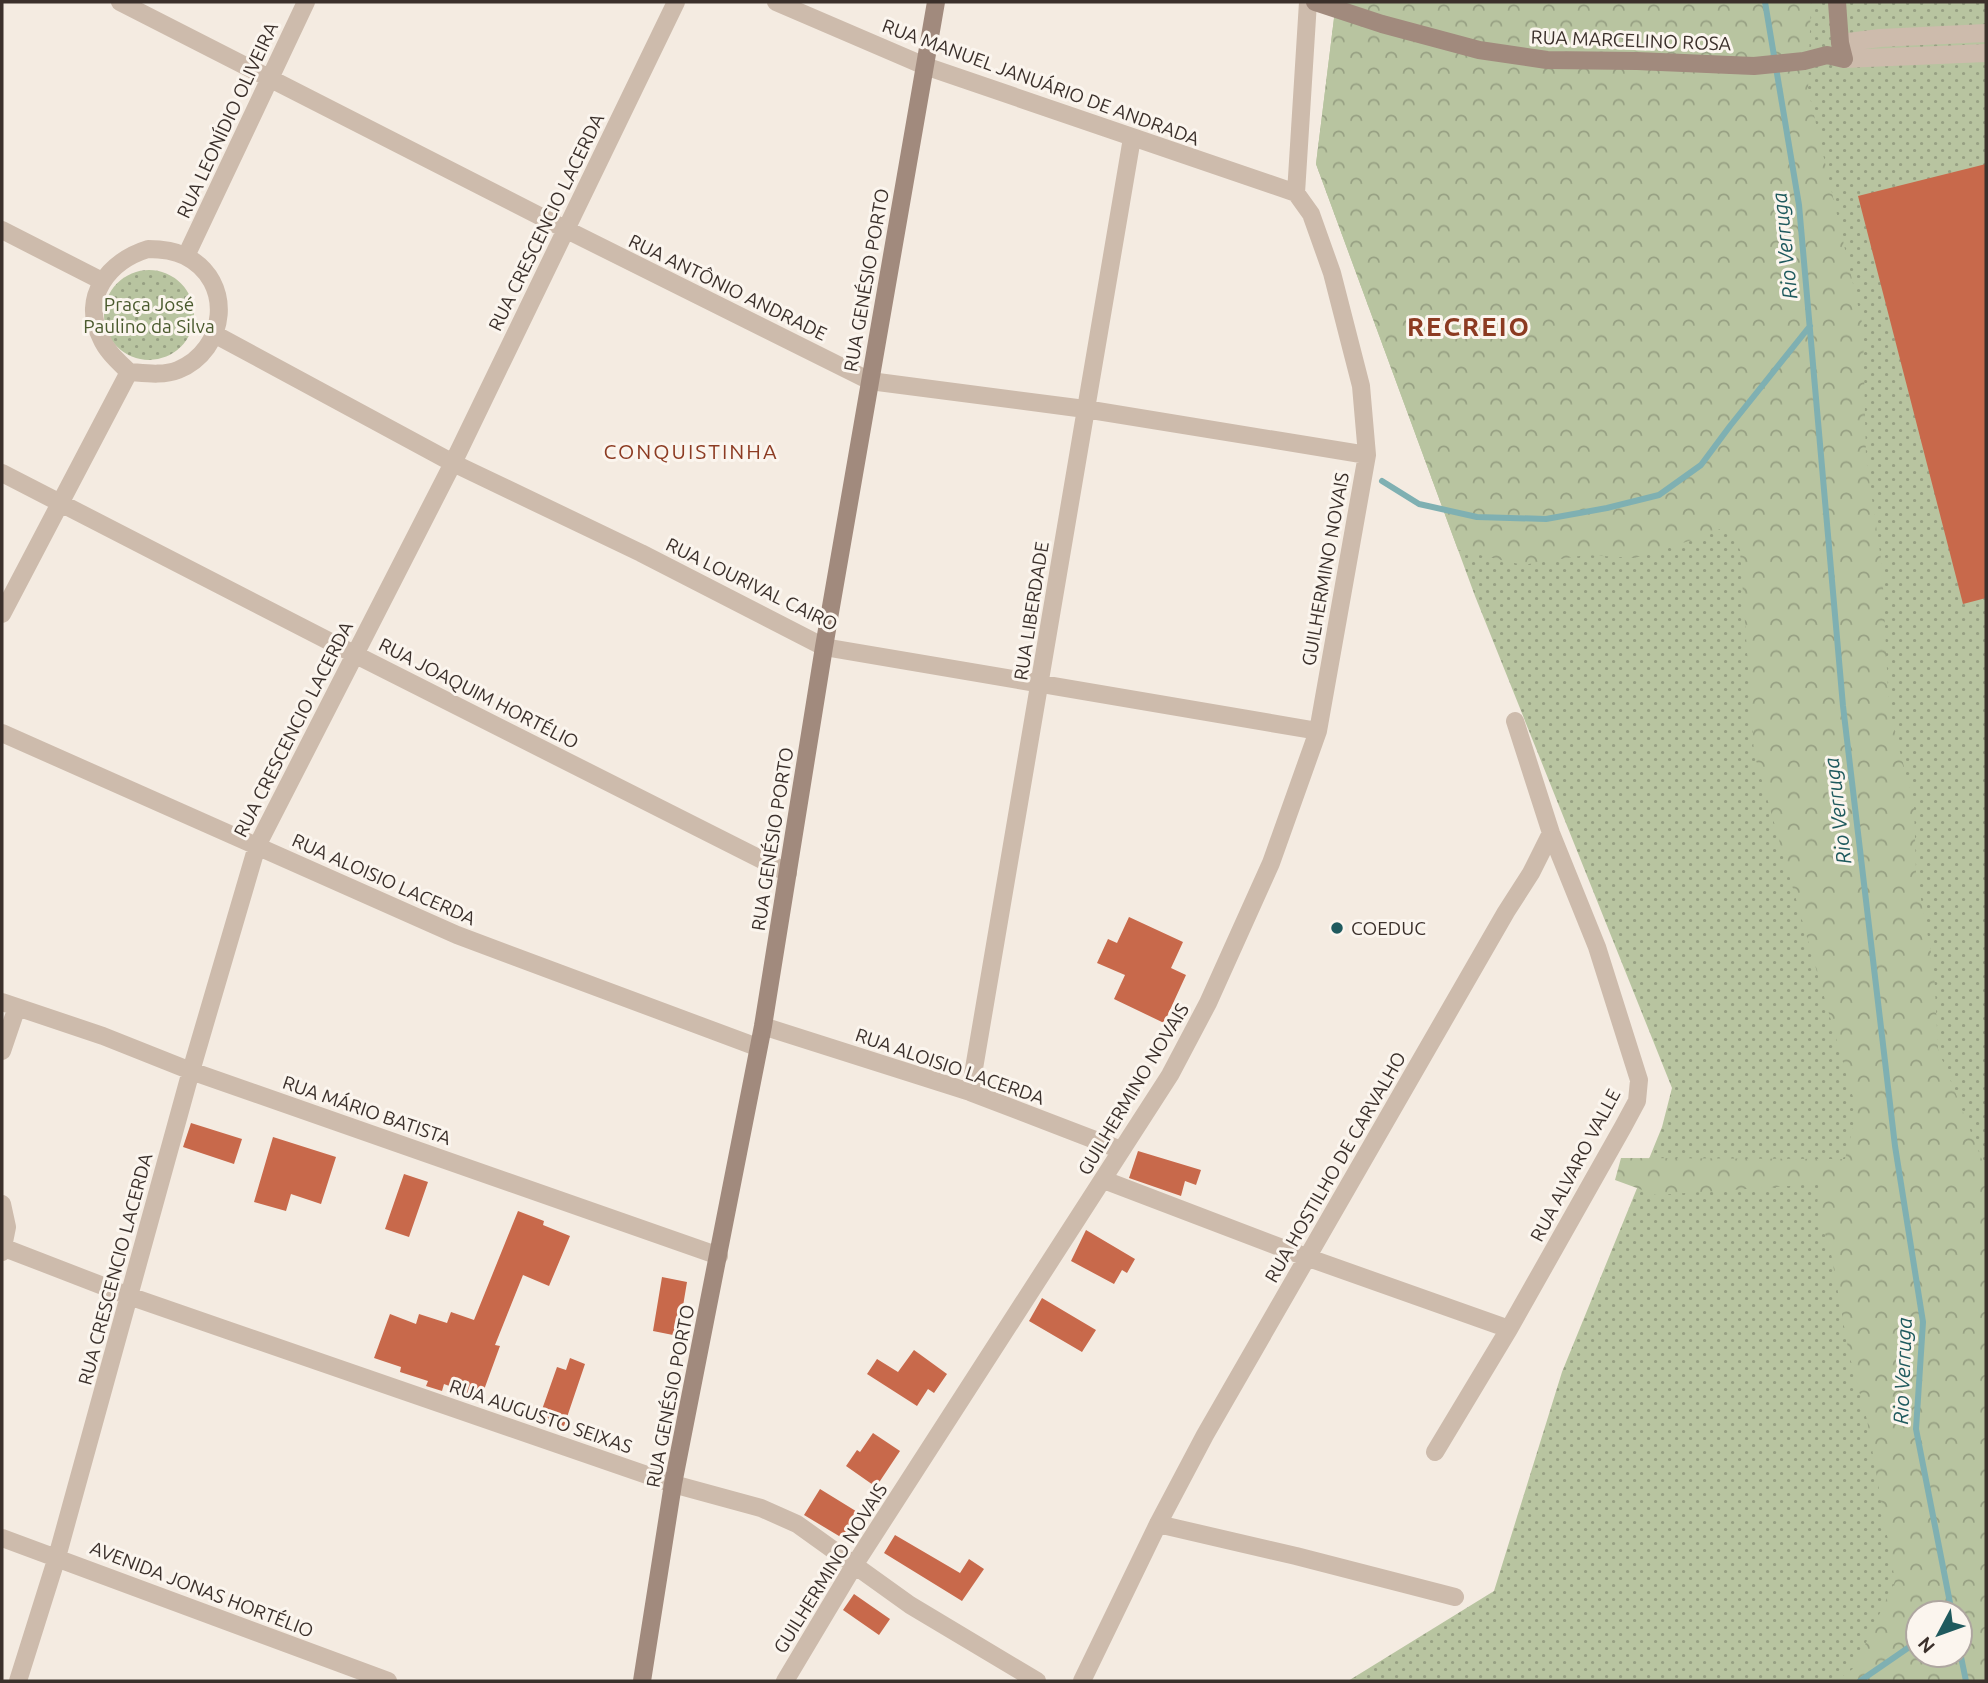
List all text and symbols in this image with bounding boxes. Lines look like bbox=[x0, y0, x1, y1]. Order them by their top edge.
street label: RUA MANUEL JANUÁRIO DE ANDRADA bbox=[879, 14, 1203, 150]
street label: RUA LEONÍDIO OLIVEIRA bbox=[172, 18, 282, 221]
street label: RUA MARCELINO ROSA bbox=[1530, 26, 1732, 55]
street label: RUA CRESCENCIO LACERDA bbox=[484, 109, 609, 334]
street label: RUA GENÉSIO PORTO bbox=[839, 187, 893, 373]
water label: Rio Verruga bbox=[1766, 191, 1802, 301]
street label: RUA ANTÔNIO ANDRADE bbox=[625, 229, 831, 345]
park label: Praça José Paulino da Silva bbox=[83, 293, 215, 337]
district label: RECREIO bbox=[1407, 312, 1531, 341]
district label: CONQUISTINHA bbox=[603, 439, 779, 463]
street label: GUILHERMINO NOVAIS bbox=[1297, 470, 1353, 668]
street label: RUA LOURIVAL CAIRO bbox=[663, 533, 841, 635]
street label: RUA LIBERDADE bbox=[1009, 540, 1053, 682]
street label: RUA CRESCENCIO LACERDA bbox=[229, 617, 357, 841]
street label: RUA JOAQUIM HORTÉLIO bbox=[375, 633, 583, 753]
street label: RUA GENÉSIO PORTO bbox=[747, 746, 797, 932]
water label: Rio Verruga bbox=[1819, 756, 1855, 866]
street label: RUA ALOISIO LACERDA bbox=[289, 829, 480, 930]
place label: COEDUC bbox=[1351, 917, 1426, 939]
marker: COEDUC bbox=[1329, 920, 1345, 936]
street label: GUILHERMINO NOVAIS bbox=[1073, 999, 1193, 1179]
street label: RUA ALOISIO LACERDA bbox=[853, 1023, 1048, 1109]
street label: RUA HOSTILHO DE CARVALHO bbox=[1260, 1048, 1410, 1286]
street label: RUA MÁRIO BATISTA bbox=[280, 1071, 455, 1149]
street label: RUA ALVARO VALLE bbox=[1525, 1085, 1625, 1245]
street label: RUA CRESCENCIO LACERDA bbox=[73, 1150, 157, 1387]
street label: RUA GENÉSIO PORTO bbox=[641, 1303, 699, 1489]
water label: Rio Verruga bbox=[1888, 1317, 1916, 1425]
street label: RUA AUGUSTO SEIXAS bbox=[447, 1374, 635, 1458]
street label: GUILHERMINO NOVAIS bbox=[769, 1479, 891, 1657]
street label: AVENIDA JONAS HORTÉLIO bbox=[87, 1536, 317, 1642]
north arrow bbox=[1904, 1599, 1974, 1669]
text: N bbox=[1913, 1633, 1939, 1658]

